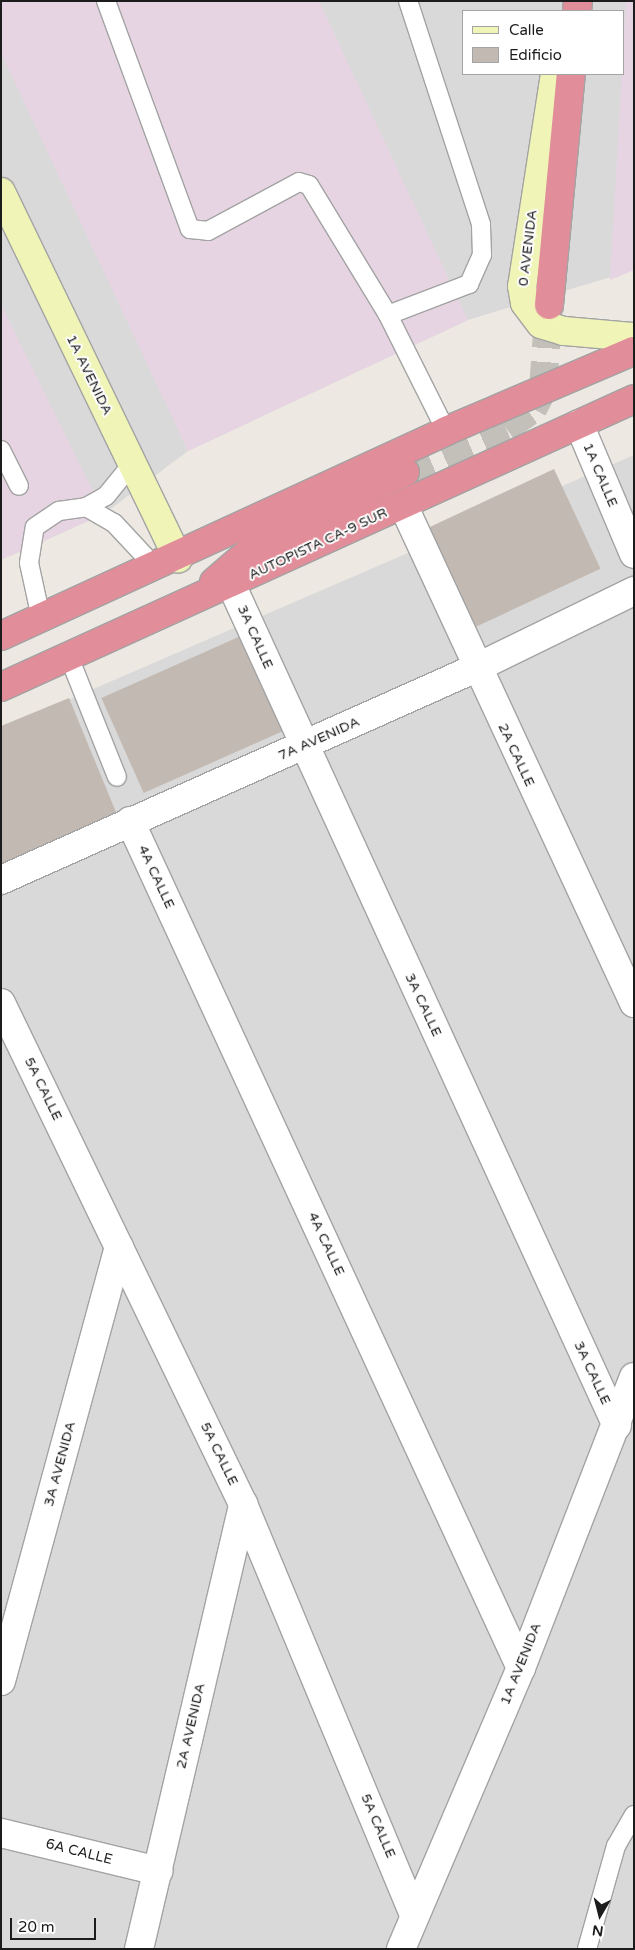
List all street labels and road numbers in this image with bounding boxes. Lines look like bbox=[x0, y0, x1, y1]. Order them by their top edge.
street label: 0 AVENIDA bbox=[515, 209, 541, 287]
street label: 1A AVENIDA bbox=[62, 332, 116, 418]
street label: 1A CALLE bbox=[579, 440, 621, 510]
street label: AUTOPISTA CA-9 SUR bbox=[246, 504, 390, 584]
street label: 3A CALLE bbox=[233, 602, 277, 672]
street label: 7A AVENIDA bbox=[276, 714, 362, 764]
street label: 2A CALLE bbox=[494, 721, 538, 789]
street label: 4A CALLE bbox=[134, 843, 178, 911]
street label: 3A CALLE bbox=[401, 971, 445, 1039]
street label: 5A CALLE bbox=[21, 1055, 65, 1123]
street label: 4A CALLE bbox=[304, 1210, 348, 1278]
street label: 3A CALLE bbox=[570, 1339, 614, 1407]
street label: 3A AVENIDA bbox=[41, 1420, 79, 1508]
street label: 5A CALLE bbox=[197, 1420, 241, 1488]
street label: 1A AVENIDA bbox=[497, 1620, 545, 1708]
street label: 2A AVENIDA bbox=[173, 1682, 209, 1770]
street label: 5A CALLE bbox=[357, 1791, 399, 1861]
street label: 6A CALLE bbox=[44, 1836, 114, 1868]

